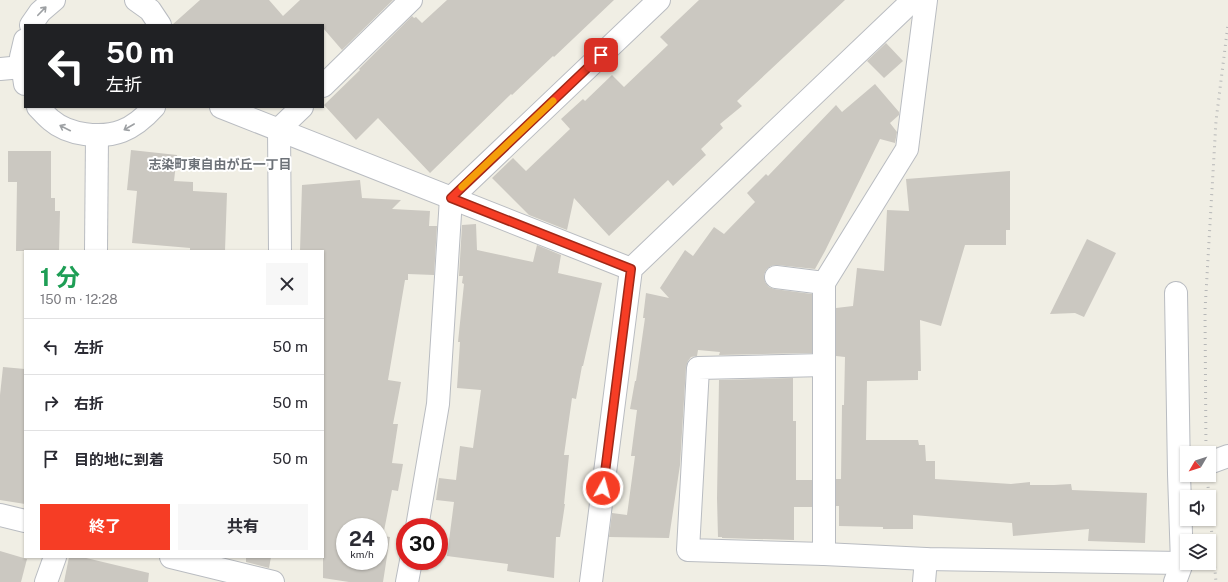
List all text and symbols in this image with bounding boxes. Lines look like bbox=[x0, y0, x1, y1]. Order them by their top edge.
one-way arrow bbox=[37, 6, 46, 16]
text: 50 m bbox=[106, 36, 174, 69]
pin bbox=[584, 38, 618, 72]
icon: left bbox=[40, 40, 92, 92]
icon: arrive bbox=[590, 44, 612, 66]
text: 左折 bbox=[106, 74, 142, 95]
one-way arrow bbox=[59, 124, 71, 131]
one-way arrow bbox=[123, 124, 135, 132]
district label: 志染町東自由が丘一丁目 bbox=[148, 157, 292, 172]
text: 1 分 bbox=[40, 263, 80, 291]
button: close bbox=[266, 263, 308, 305]
text: 150 m · 12:28 bbox=[40, 292, 118, 307]
icon: left bbox=[40, 336, 62, 358]
text: 50 m bbox=[273, 338, 308, 355]
text: 左折 bbox=[74, 339, 104, 356]
icon: right bbox=[40, 392, 62, 414]
text: 50 m bbox=[273, 394, 308, 411]
text: 右折 bbox=[74, 395, 104, 412]
north arrow bbox=[1180, 446, 1216, 482]
map controls bbox=[1180, 446, 1216, 570]
icon: arrive bbox=[40, 448, 62, 470]
text: 50 m bbox=[273, 450, 308, 467]
text: 目的地に到着 bbox=[74, 451, 164, 468]
position arrow bbox=[582, 467, 624, 509]
button: sound bbox=[1180, 490, 1216, 526]
button: 終了 bbox=[40, 504, 170, 550]
button: 共有 bbox=[178, 504, 308, 550]
speed limit sign: 30 bbox=[396, 518, 448, 570]
text: 24 bbox=[349, 527, 375, 551]
button: layers bbox=[1180, 534, 1216, 570]
text: km/h bbox=[350, 548, 374, 560]

